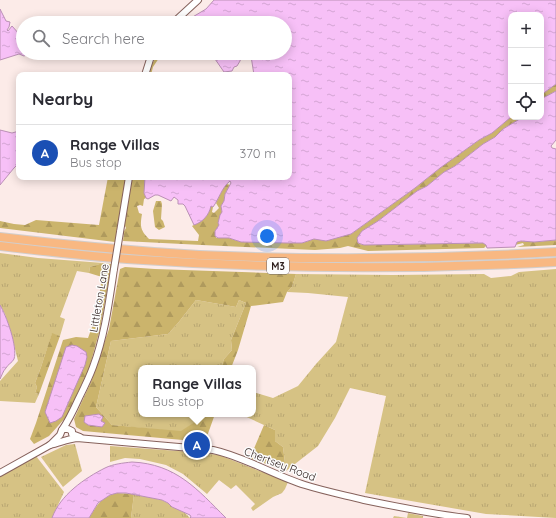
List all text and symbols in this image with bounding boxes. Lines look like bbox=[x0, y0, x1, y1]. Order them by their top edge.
map controls bbox=[508, 12, 544, 120]
button: + bbox=[508, 12, 544, 48]
search box bbox=[16, 16, 292, 60]
icon: search bbox=[30, 27, 52, 49]
text: Search here bbox=[62, 29, 145, 48]
button: − bbox=[508, 48, 544, 84]
button: locate bbox=[508, 84, 544, 120]
text: Nearby bbox=[32, 88, 93, 109]
text: Range Villas bbox=[70, 135, 160, 154]
text: A bbox=[41, 145, 49, 161]
text: 370 m bbox=[239, 145, 276, 161]
text: Bus stop bbox=[70, 154, 122, 170]
your location bbox=[257, 226, 277, 246]
road number: M3 bbox=[267, 258, 289, 274]
street label: Littleton Lane bbox=[86, 263, 112, 333]
popup bbox=[138, 365, 256, 417]
text: Range Villas bbox=[152, 374, 242, 393]
text: Bus stop bbox=[152, 393, 204, 409]
pin: A bbox=[184, 430, 210, 460]
street label: Chertsey Road bbox=[242, 444, 318, 484]

